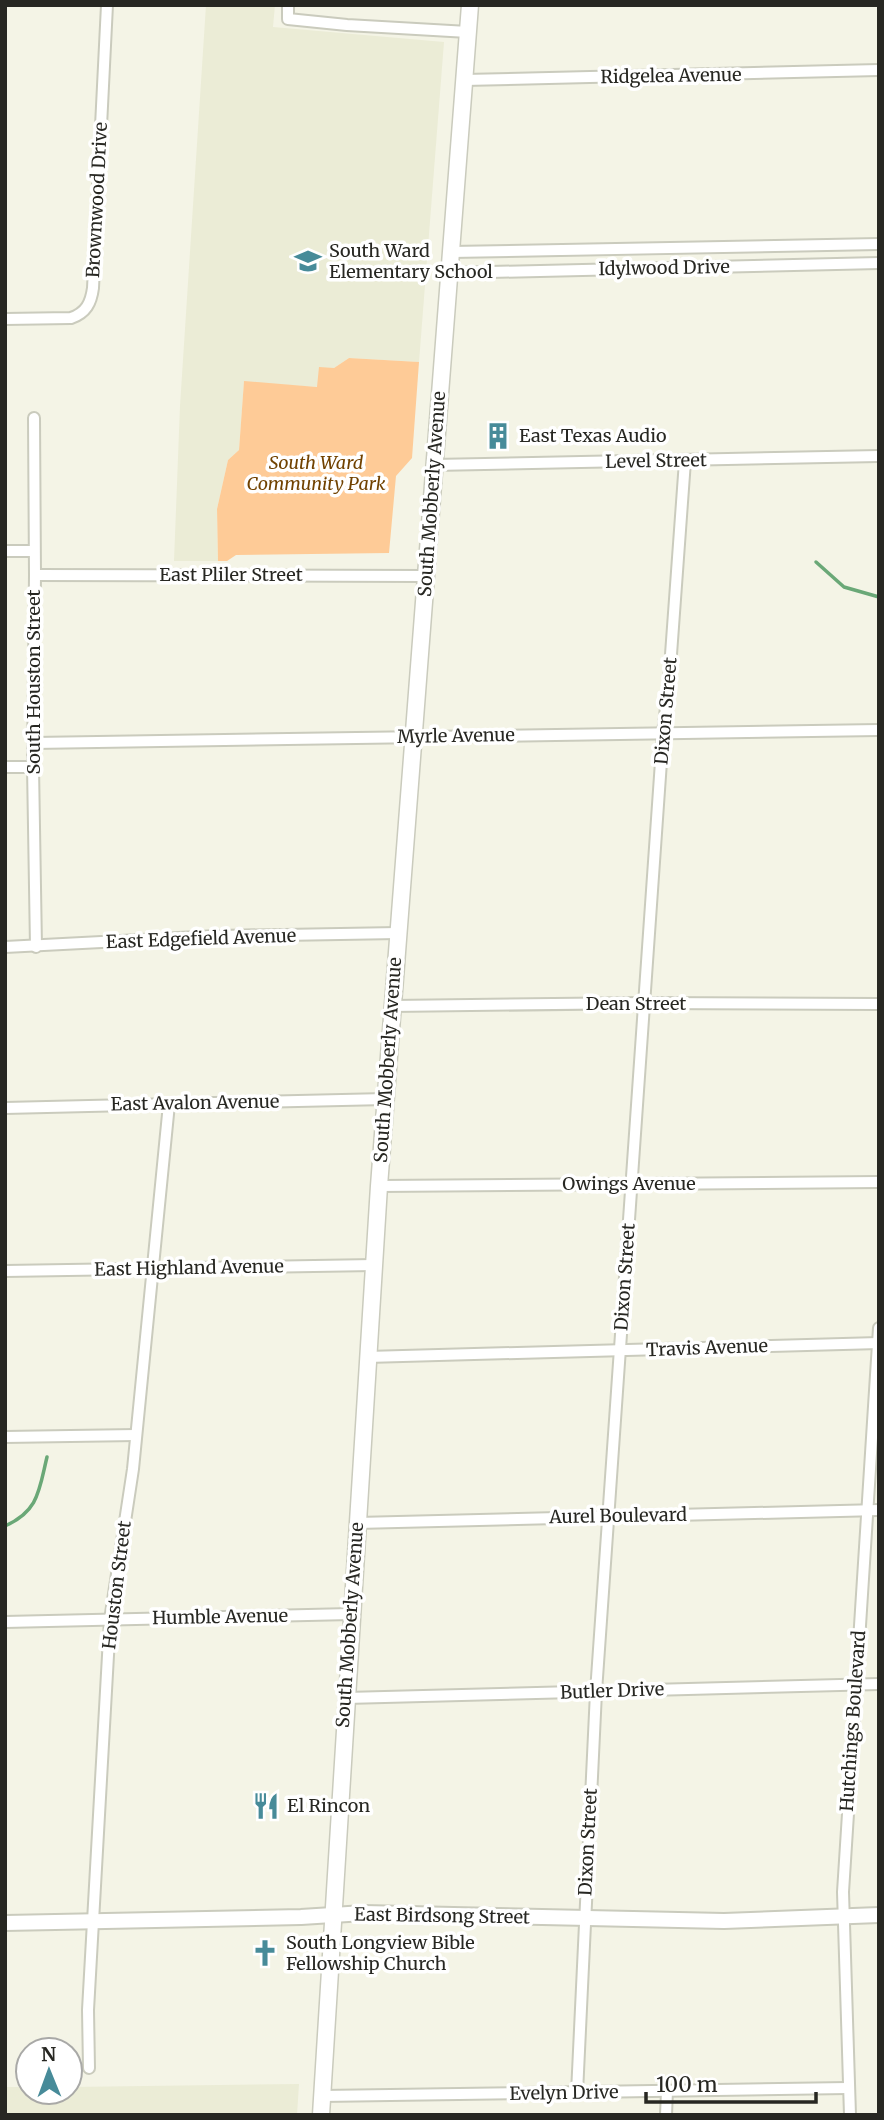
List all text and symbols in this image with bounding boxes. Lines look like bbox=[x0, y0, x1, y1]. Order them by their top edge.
street label: Ridgelea Avenue bbox=[600, 63, 742, 88]
street label: Brownwood Drive bbox=[81, 121, 112, 279]
place label: South Ward Elementary School bbox=[329, 239, 493, 283]
school or university icon: South Ward Elementary School bbox=[293, 246, 323, 276]
street label: Idylwood Drive bbox=[598, 255, 730, 280]
street label: South Mobberly Avenue bbox=[413, 390, 450, 598]
building icon: East Texas Audio bbox=[483, 421, 513, 451]
place label: East Texas Audio bbox=[519, 424, 666, 447]
street label: Level Street bbox=[605, 448, 707, 473]
park label: South Ward Community Park bbox=[246, 451, 386, 495]
street label: East Pliler Street bbox=[159, 563, 303, 586]
street label: South Houston Street bbox=[22, 589, 45, 775]
street label: Dixon Street bbox=[649, 656, 682, 766]
street label: Myrle Avenue bbox=[397, 723, 515, 748]
street label: East Edgefield Avenue bbox=[105, 924, 297, 953]
street label: South Mobberly Avenue bbox=[369, 956, 406, 1164]
street label: Dean Street bbox=[586, 992, 686, 1015]
street label: East Avalon Avenue bbox=[110, 1090, 280, 1115]
street label: Owings Avenue bbox=[562, 1172, 696, 1195]
street label: Dixon Street bbox=[609, 1222, 640, 1332]
street label: East Highland Avenue bbox=[94, 1254, 284, 1281]
street label: Travis Avenue bbox=[646, 1334, 768, 1361]
street label: Aurel Boulevard bbox=[548, 1503, 687, 1528]
street label: Houston Street bbox=[97, 1519, 136, 1651]
street label: South Mobberly Avenue bbox=[331, 1521, 368, 1729]
street label: Humble Avenue bbox=[152, 1604, 288, 1629]
street label: Hutchings Boulevard bbox=[835, 1629, 870, 1812]
street label: Butler Drive bbox=[560, 1677, 664, 1704]
street label: Dixon Street bbox=[573, 1787, 602, 1896]
restaurant icon: El Rincon bbox=[251, 1791, 281, 1821]
place label: El Rincon bbox=[287, 1794, 370, 1817]
street label: East Birdsong Street bbox=[354, 1902, 530, 1929]
place label: South Longview Bible Fellowship Church bbox=[286, 1931, 475, 1975]
church icon: South Longview Bible Fellowship Church bbox=[250, 1938, 280, 1968]
north arrow bbox=[14, 2036, 84, 2106]
text: N bbox=[41, 2042, 56, 2066]
scale bar bbox=[646, 2060, 816, 2104]
text: 100 m bbox=[656, 2071, 718, 2098]
street label: Evelyn Drive bbox=[509, 2080, 619, 2105]

